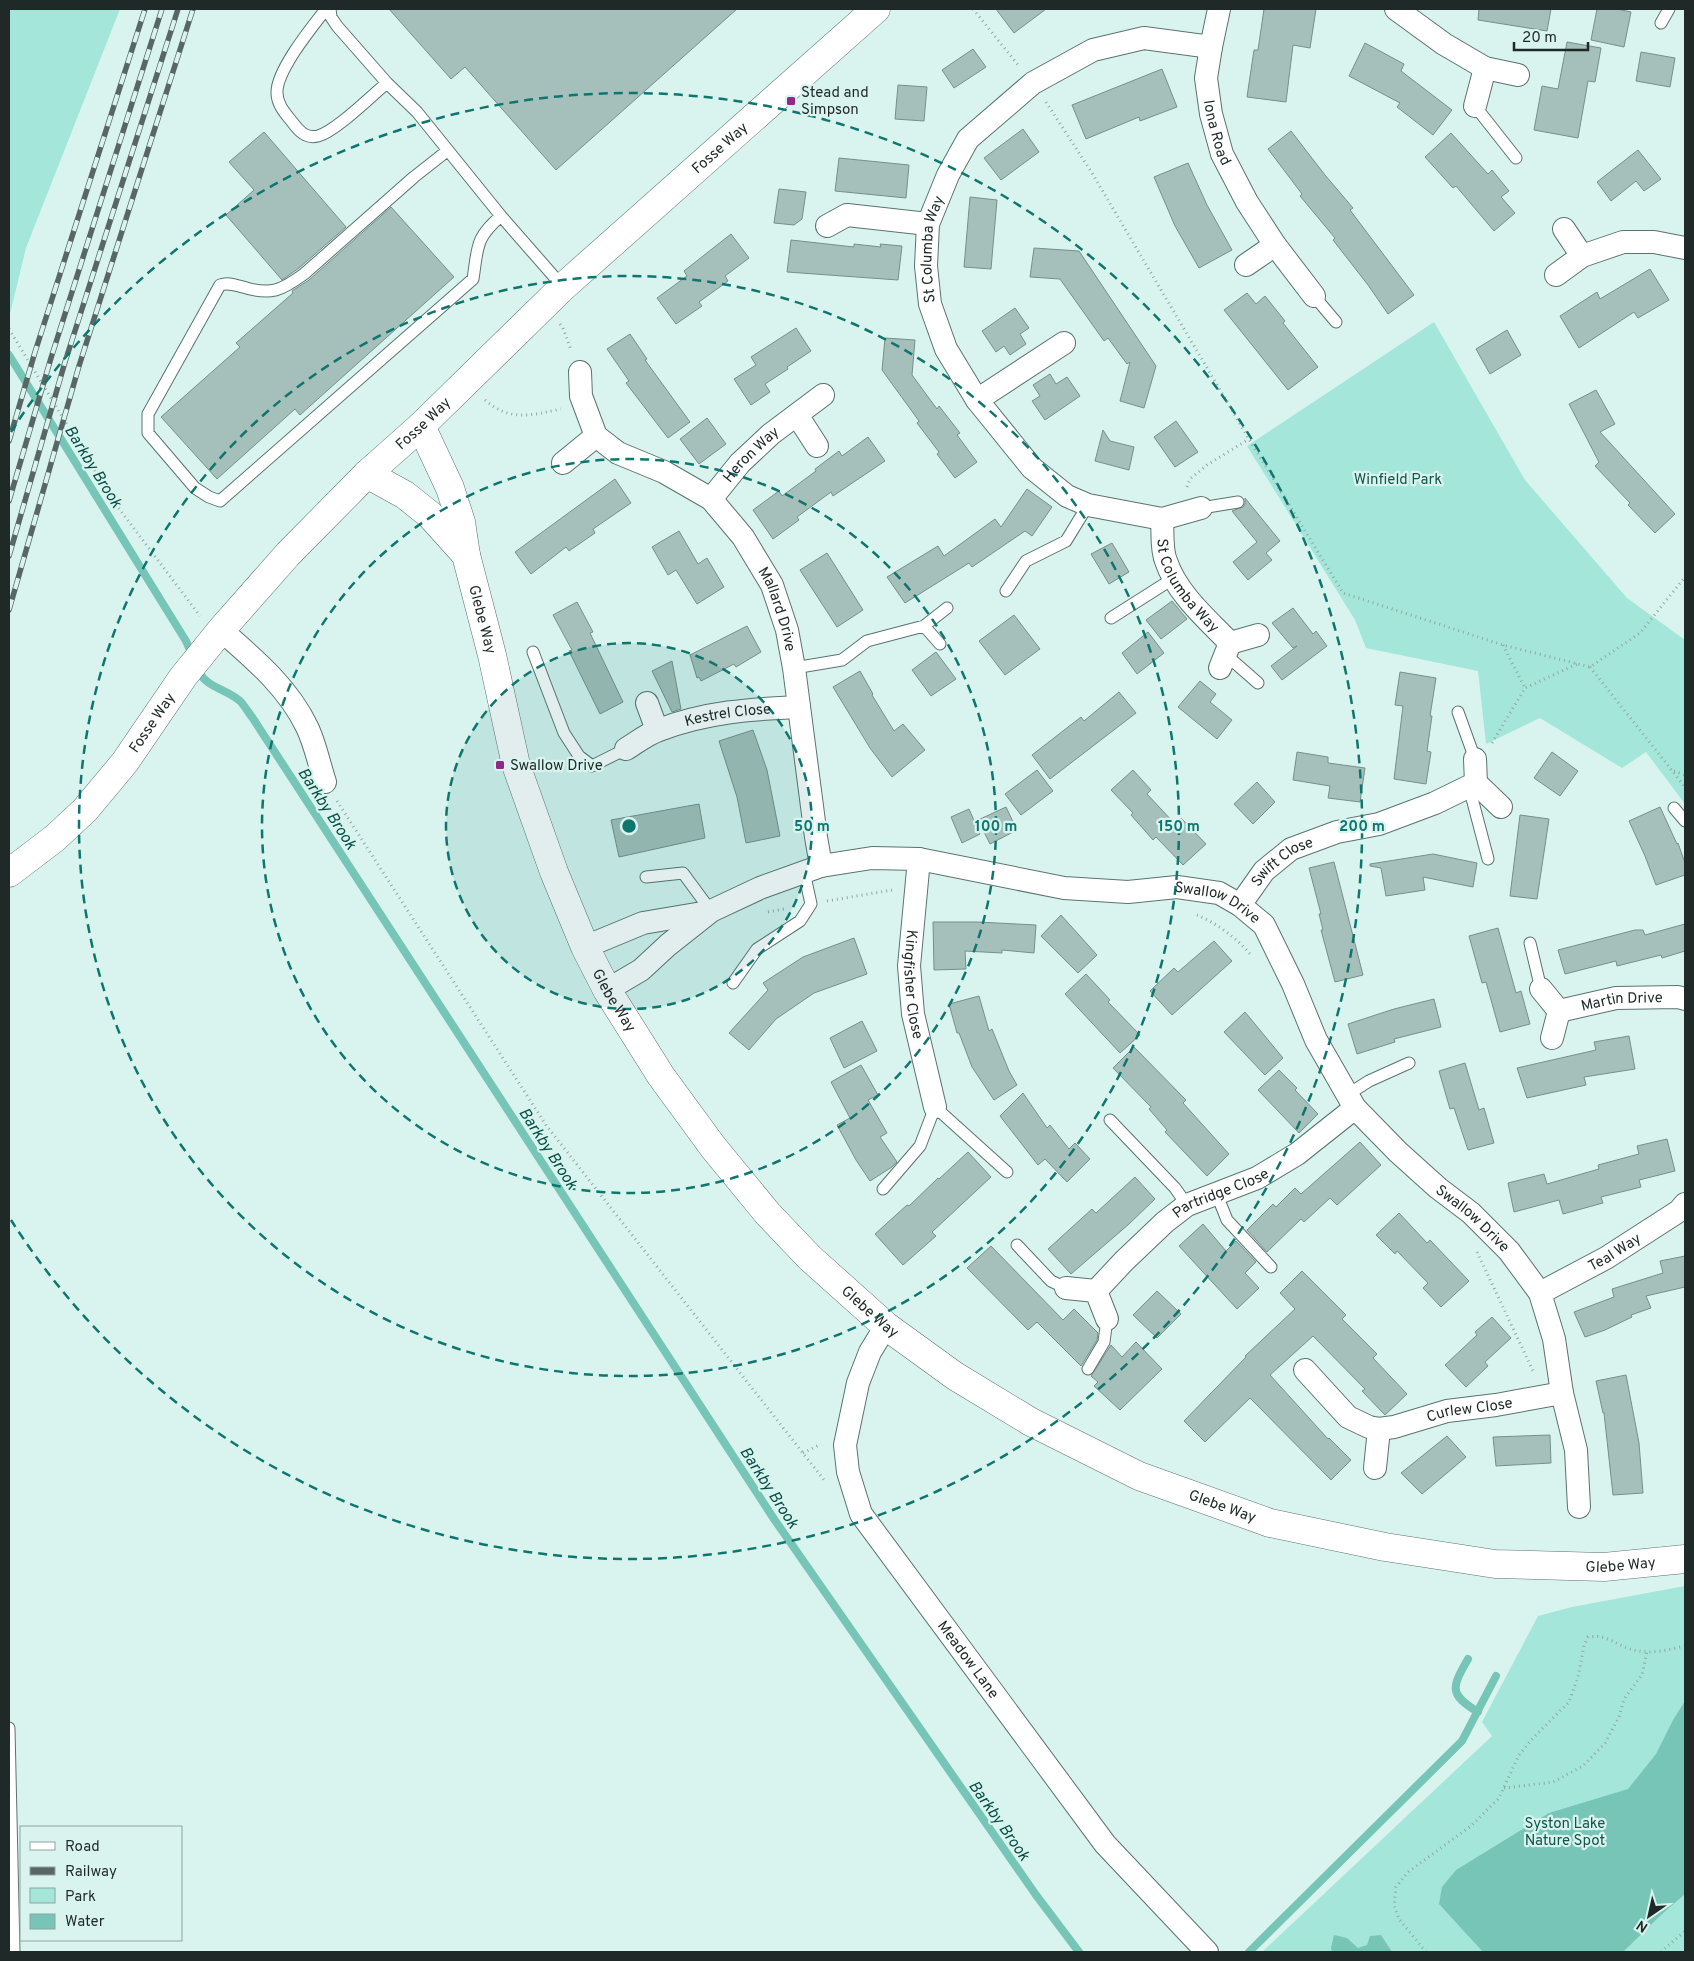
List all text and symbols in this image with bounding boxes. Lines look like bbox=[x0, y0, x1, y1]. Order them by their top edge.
scale bar bbox=[1514, 20, 1588, 52]
text: 20 m bbox=[1522, 29, 1557, 48]
place label: Stead and Simpson bbox=[801, 84, 869, 120]
marker: Stead and Simpson bbox=[785, 95, 797, 107]
street label: Iona Road bbox=[1198, 99, 1234, 169]
street label: Fosse Way bbox=[689, 119, 753, 179]
street label: St Columba Way bbox=[918, 193, 950, 304]
street label: Fosse Way bbox=[392, 394, 456, 455]
water label: Barkby Brook bbox=[59, 422, 126, 513]
street label: Heron Way bbox=[720, 423, 784, 487]
park label: Winfield Park bbox=[1354, 471, 1442, 490]
street label: St Columba Way bbox=[1151, 538, 1223, 638]
street label: Mallard Drive bbox=[752, 564, 799, 653]
street label: Glebe Way bbox=[463, 583, 499, 656]
street label: Fosse Way bbox=[126, 690, 180, 757]
street label: Kestrel Close bbox=[683, 700, 772, 732]
place label: Swallow Drive bbox=[510, 757, 603, 776]
marker: Swallow Drive bbox=[494, 759, 506, 771]
water label: Barkby Brook bbox=[292, 764, 361, 855]
centre of rings bbox=[620, 817, 638, 835]
text: 50 m bbox=[794, 818, 830, 837]
text: 100 m bbox=[975, 818, 1017, 837]
text: 150 m bbox=[1158, 818, 1200, 837]
text: 200 m bbox=[1339, 818, 1385, 837]
street label: Swift Close bbox=[1248, 834, 1316, 891]
street label: Swallow Drive bbox=[1173, 879, 1263, 929]
street label: Kingfisher Close bbox=[898, 929, 927, 1041]
street label: Glebe Way bbox=[587, 966, 639, 1036]
street label: Martin Drive bbox=[1579, 989, 1663, 1017]
water label: Barkby Brook bbox=[513, 1104, 582, 1195]
street label: Partridge Close bbox=[1169, 1165, 1273, 1224]
street label: Swallow Drive bbox=[1431, 1181, 1513, 1257]
street label: Teal Way bbox=[1585, 1230, 1645, 1277]
street label: Glebe Way bbox=[836, 1282, 902, 1343]
street label: Curlew Close bbox=[1424, 1394, 1514, 1428]
water label: Barkby Brook bbox=[734, 1443, 803, 1534]
street label: Glebe Way bbox=[1186, 1487, 1258, 1528]
street label: Glebe Way bbox=[1585, 1554, 1657, 1578]
street label: Meadow Lane bbox=[932, 1617, 1002, 1703]
water label: Barkby Brook bbox=[963, 1777, 1034, 1866]
park label: Syston Lake Nature Spot bbox=[1525, 1815, 1605, 1851]
legend bbox=[20, 1826, 182, 1941]
text: Road bbox=[65, 1838, 100, 1857]
text: Railway bbox=[65, 1863, 117, 1882]
text: Park bbox=[65, 1888, 96, 1907]
north arrow bbox=[1624, 1891, 1674, 1941]
text: Water bbox=[65, 1913, 105, 1932]
text: N bbox=[1634, 1916, 1651, 1935]

